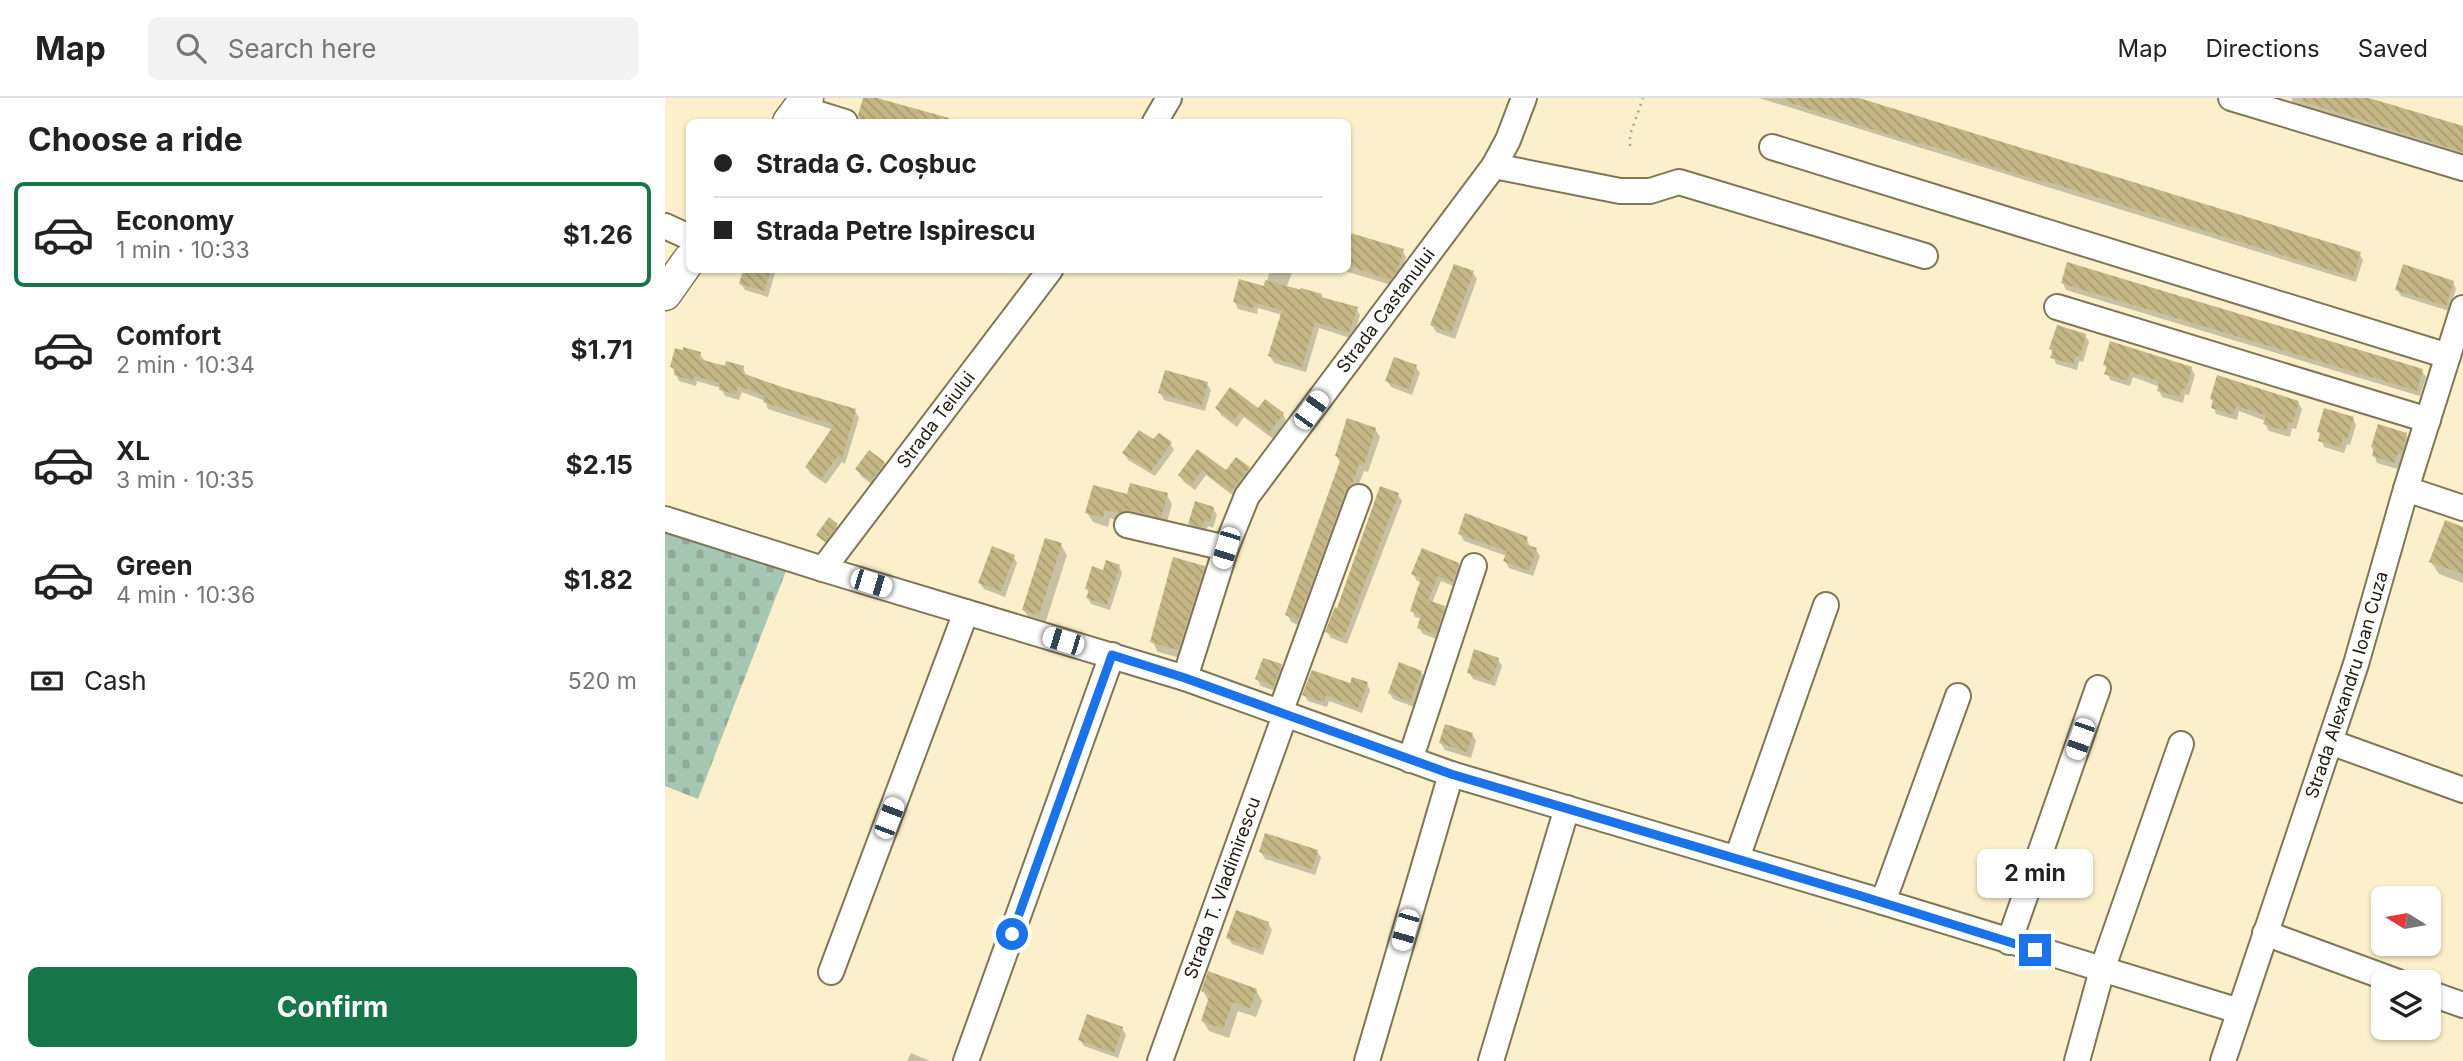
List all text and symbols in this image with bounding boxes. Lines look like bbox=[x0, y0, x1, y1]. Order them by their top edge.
search box bbox=[148, 17, 638, 80]
text: Map bbox=[35, 28, 106, 68]
icon: search bbox=[172, 29, 210, 67]
text: Search here bbox=[228, 33, 376, 64]
text: Map bbox=[2118, 34, 2167, 63]
text: Directions bbox=[2205, 34, 2320, 63]
text: Saved bbox=[2358, 34, 2428, 63]
text: Choose a ride bbox=[28, 120, 243, 159]
text: Strada G. Coșbuc bbox=[756, 148, 977, 179]
icon: car bbox=[32, 203, 95, 266]
text: Economy bbox=[116, 205, 234, 236]
text: Strada Petre Ispirescu bbox=[756, 215, 1036, 246]
text: $1.26 bbox=[563, 219, 633, 250]
text: 1 min · 10:33 bbox=[116, 236, 250, 264]
street label: Strada Castanului bbox=[1332, 244, 1439, 377]
icon: car bbox=[32, 318, 95, 381]
text: Comfort bbox=[116, 320, 221, 351]
text: $1.71 bbox=[570, 334, 633, 365]
text: 2 min · 10:34 bbox=[116, 351, 255, 379]
street label: Strada Teiului bbox=[892, 367, 979, 472]
car bbox=[1291, 387, 1332, 433]
icon: car bbox=[32, 433, 95, 496]
text: XL bbox=[116, 435, 150, 466]
text: $2.15 bbox=[565, 449, 633, 480]
text: 3 min · 10:35 bbox=[116, 466, 254, 494]
car bbox=[1210, 525, 1243, 571]
icon: car bbox=[32, 548, 95, 611]
text: Green bbox=[116, 550, 193, 581]
text: $1.82 bbox=[564, 564, 633, 595]
car bbox=[848, 567, 895, 599]
street label: Strada Alexandru Ioan Cuza bbox=[2301, 569, 2392, 801]
text: 4 min · 10:36 bbox=[116, 581, 255, 609]
car bbox=[1040, 625, 1087, 657]
icon: cash bbox=[28, 662, 66, 700]
text: Cash bbox=[84, 665, 147, 696]
text: 520 m bbox=[568, 667, 637, 695]
car bbox=[2064, 716, 2097, 762]
street label: Strada T. Vladimirescu bbox=[1180, 794, 1264, 981]
car bbox=[872, 795, 907, 841]
callout: 2 min bbox=[1977, 848, 2093, 898]
text: 2 min bbox=[2004, 859, 2066, 887]
north arrow bbox=[2371, 886, 2441, 956]
map controls bbox=[2371, 886, 2441, 1040]
car bbox=[1390, 907, 1421, 953]
route start bbox=[996, 918, 1028, 950]
route end bbox=[2019, 934, 2051, 966]
button: Confirm bbox=[28, 967, 637, 1047]
button: layers bbox=[2371, 970, 2441, 1040]

